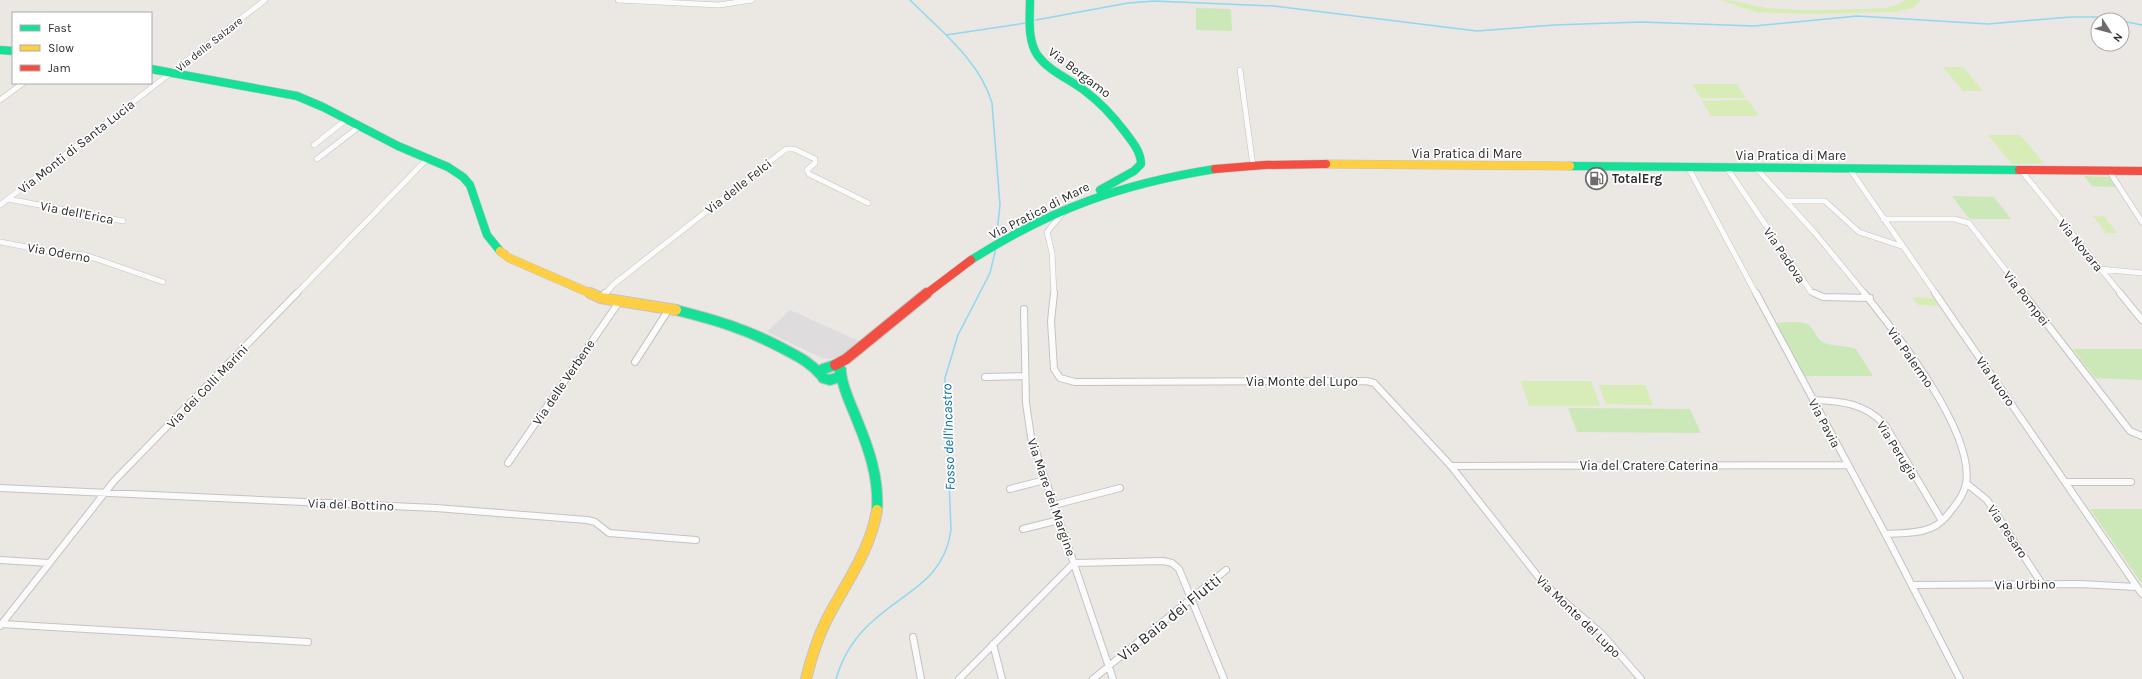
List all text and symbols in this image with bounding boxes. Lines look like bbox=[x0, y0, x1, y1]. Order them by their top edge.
legend bbox=[12, 12, 152, 84]
north arrow bbox=[2090, 12, 2130, 52]
street label: Via delle Salzare bbox=[173, 14, 246, 75]
text: Fast bbox=[48, 21, 72, 35]
text: N bbox=[2110, 31, 2125, 45]
text: Slow bbox=[48, 41, 74, 55]
street label: Via Bergamo bbox=[1045, 44, 1114, 101]
text: Jam bbox=[48, 61, 71, 75]
street label: Via Monti di Santa Lucia bbox=[15, 96, 138, 197]
street label: Via Pratica di Mare bbox=[1412, 146, 1523, 161]
street label: Via Pratica di Mare bbox=[1736, 148, 1847, 163]
street label: Via delle Felci bbox=[702, 156, 775, 217]
fuel station icon: TotalErg bbox=[1583, 165, 1609, 191]
place label: TotalErg bbox=[1612, 171, 1662, 186]
street label: Via Pratica di Mare bbox=[987, 179, 1092, 242]
street label: Via dell'Erica bbox=[39, 198, 115, 227]
street label: Via Novara bbox=[2055, 216, 2106, 275]
street label: Via Padova bbox=[1760, 224, 1809, 286]
street label: Via Oderno bbox=[26, 240, 92, 265]
street label: Via Pompei bbox=[2000, 268, 2053, 329]
street label: Via Palermo bbox=[1884, 324, 1937, 390]
street label: Via delle Verbene bbox=[529, 336, 598, 428]
street label: Via dei Colli Marini bbox=[164, 341, 251, 431]
street label: Via Nuoro bbox=[1973, 354, 2018, 409]
street label: Via Monte del Lupo bbox=[1246, 374, 1358, 389]
water label: Fosso dell'Incastro bbox=[938, 383, 959, 491]
street label: Via Pavia bbox=[1805, 396, 1844, 450]
street label: Via Perugia bbox=[1874, 418, 1921, 482]
street label: Via Mare del Margine bbox=[1024, 436, 1079, 558]
street label: Via del Cratere Caterina bbox=[1580, 458, 1718, 473]
street label: Via del Bottino bbox=[308, 495, 394, 514]
street label: Via Pesaro bbox=[1984, 502, 2031, 561]
street label: Via Baia dei Flutti bbox=[1114, 570, 1225, 665]
street label: Via Monte del Lupo bbox=[1533, 572, 1624, 661]
street label: Via Urbino bbox=[1994, 576, 2056, 593]

